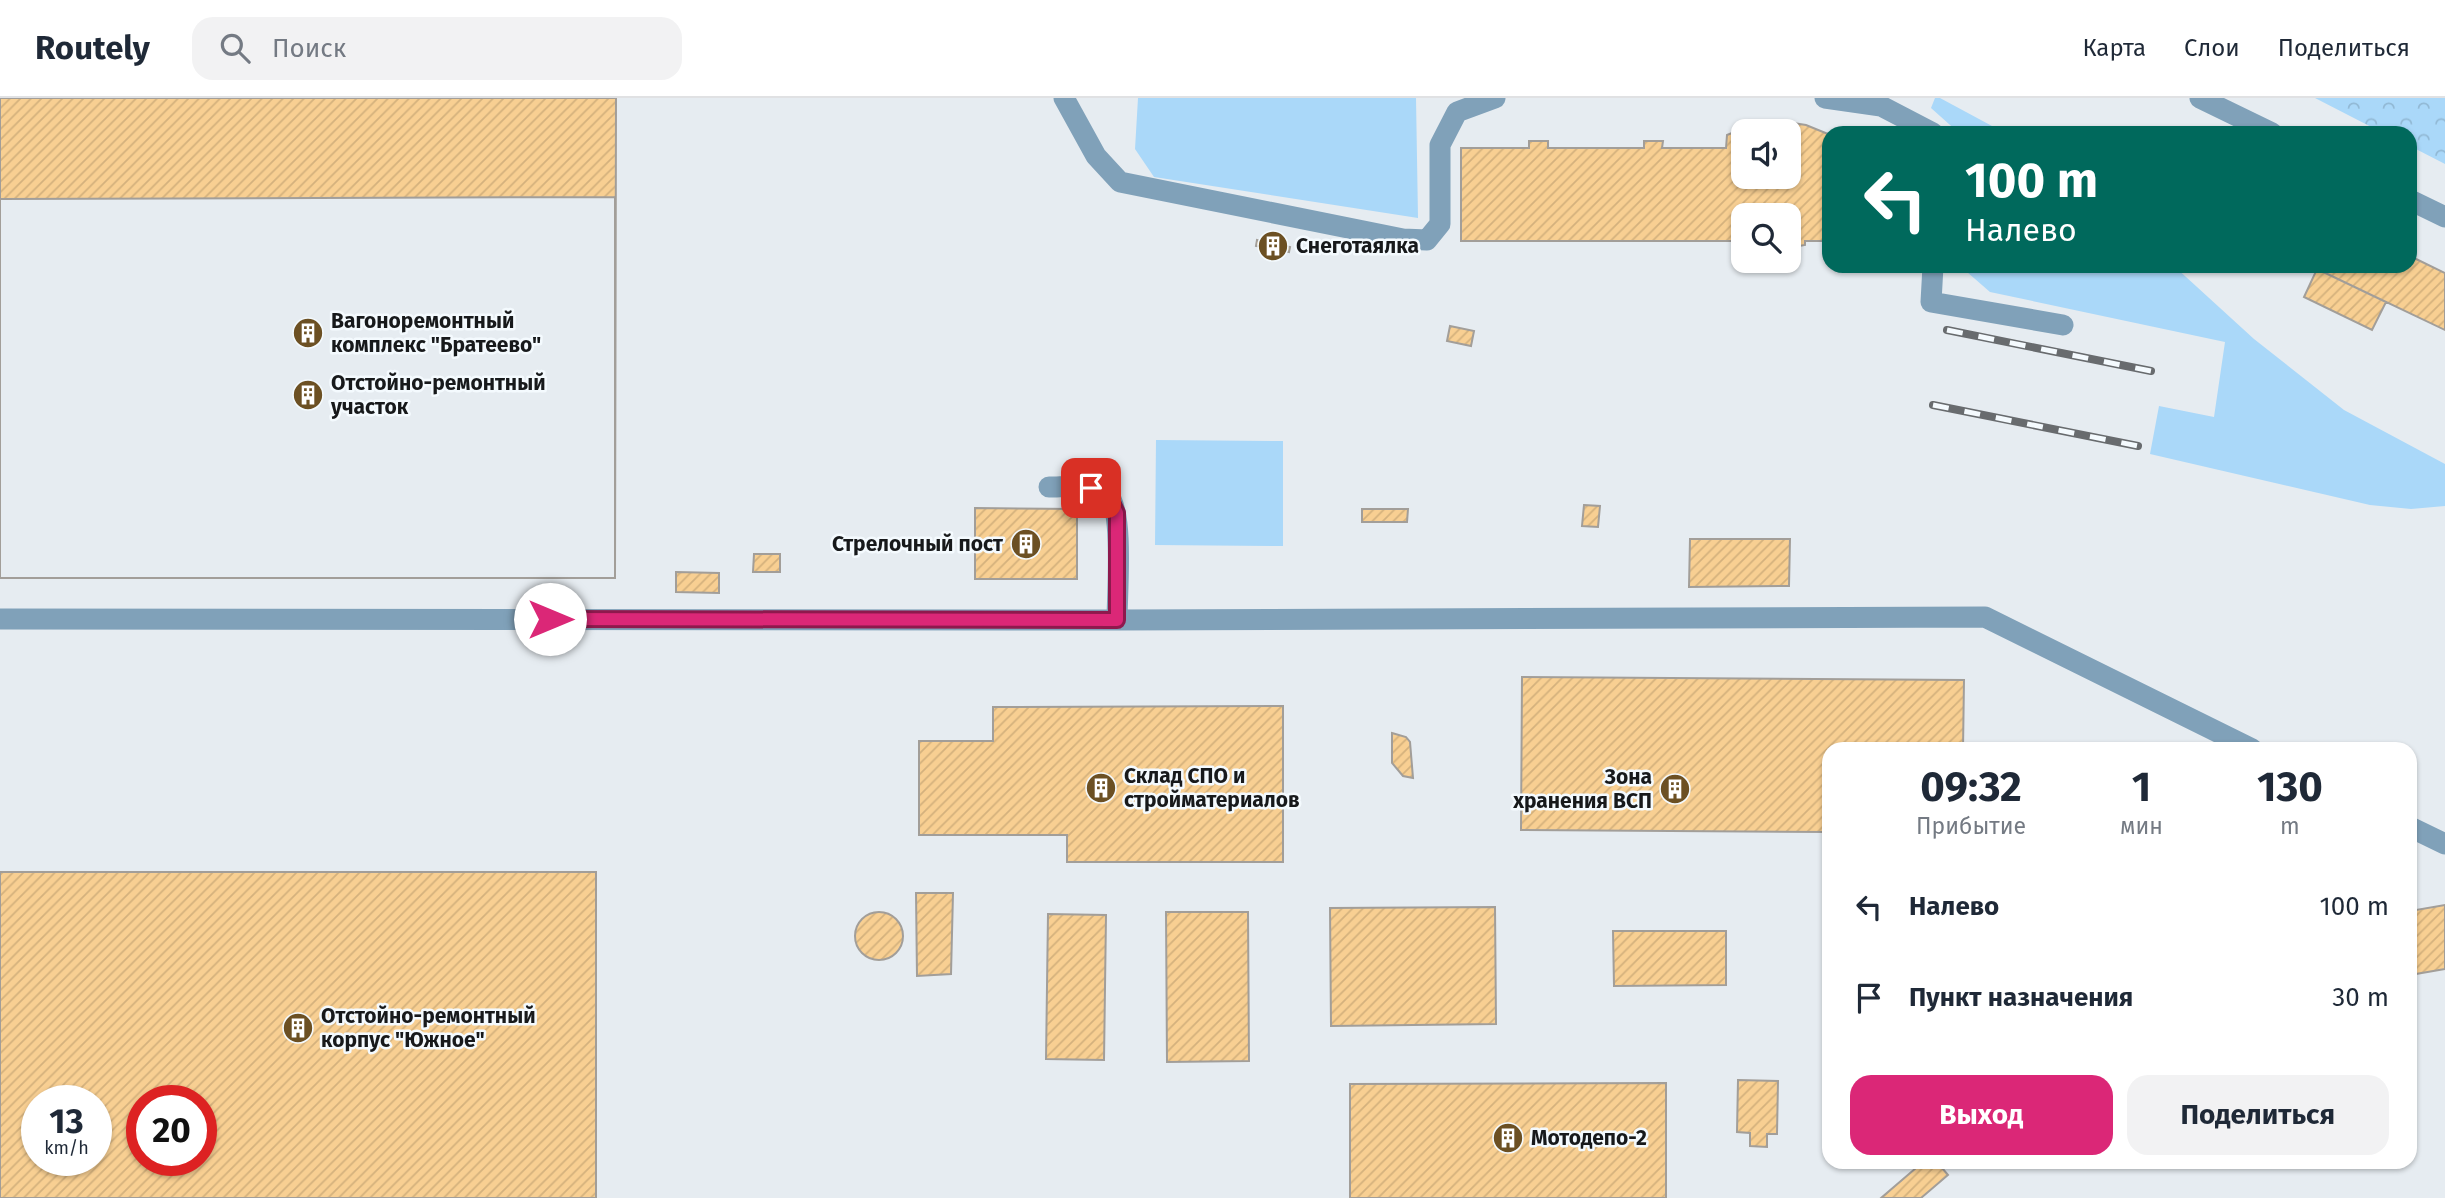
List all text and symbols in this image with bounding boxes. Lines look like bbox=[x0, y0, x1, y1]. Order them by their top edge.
search box bbox=[192, 17, 682, 80]
text: Routely bbox=[35, 28, 150, 68]
icon: search bbox=[216, 29, 254, 67]
text: Поиск bbox=[272, 33, 346, 64]
text: Карта bbox=[2082, 34, 2146, 62]
text: Слои bbox=[2184, 34, 2240, 62]
text: Поделиться bbox=[2278, 34, 2410, 62]
map controls bbox=[1731, 119, 1801, 273]
button: sound bbox=[1731, 119, 1801, 189]
text: 100 m bbox=[1965, 151, 2098, 210]
icon: left bbox=[1850, 154, 1941, 245]
button: search bbox=[1731, 203, 1801, 273]
text: Налево bbox=[1965, 211, 2077, 249]
building icon: Снеготаялка bbox=[1256, 229, 1290, 263]
place label: Снеготаялка bbox=[1296, 233, 1419, 259]
place label: Вагоноремонтный комплекс "Братеево" bbox=[331, 308, 541, 358]
building icon: Вагоноремонтный комплекс "Братеево" bbox=[291, 316, 325, 350]
place label: Отстойно-ремонтный участок bbox=[330, 370, 546, 420]
building icon: Отстойно-ремонтный участок bbox=[291, 378, 325, 412]
pin bbox=[1061, 458, 1121, 518]
icon: arrive bbox=[1072, 469, 1110, 507]
building icon: Стрелочный пост bbox=[1009, 527, 1043, 561]
place label: Стрелочный пост bbox=[832, 531, 1004, 557]
position arrow bbox=[513, 582, 587, 656]
text: 09:32 bbox=[1920, 762, 2022, 812]
text: 1 bbox=[2132, 762, 2151, 812]
text: 130 bbox=[2257, 762, 2323, 812]
place label: Склад СПО и стройматериалов bbox=[1124, 763, 1300, 813]
place label: Зона хранения ВСП bbox=[1512, 764, 1652, 814]
building icon: Склад СПО и стройматериалов bbox=[1084, 771, 1118, 805]
building icon: Зона хранения ВСП bbox=[1658, 772, 1692, 806]
text: Прибытие bbox=[1916, 812, 2026, 840]
text: мин bbox=[2120, 812, 2163, 840]
text: m bbox=[2280, 812, 2300, 840]
icon: left bbox=[1850, 888, 1888, 926]
text: Налево bbox=[1909, 891, 1999, 922]
text: 100 m bbox=[2320, 891, 2389, 922]
icon: arrive bbox=[1850, 979, 1888, 1017]
text: Пункт назначения bbox=[1909, 982, 2133, 1013]
text: 30 m bbox=[2332, 982, 2389, 1013]
place label: Отстойно-ремонтный корпус "Южное" bbox=[321, 1003, 536, 1053]
building icon: Отстойно-ремонтный корпус "Южное" bbox=[281, 1011, 315, 1045]
button: Выход bbox=[1850, 1075, 2113, 1155]
button: Поделиться bbox=[2127, 1075, 2389, 1155]
speed limit sign: 20 bbox=[126, 1085, 217, 1176]
text: 13 bbox=[49, 1100, 84, 1142]
building icon: Мотодепо-2 bbox=[1491, 1121, 1525, 1155]
place label: Мотодепо-2 bbox=[1531, 1125, 1647, 1151]
text: km/h bbox=[44, 1137, 89, 1159]

